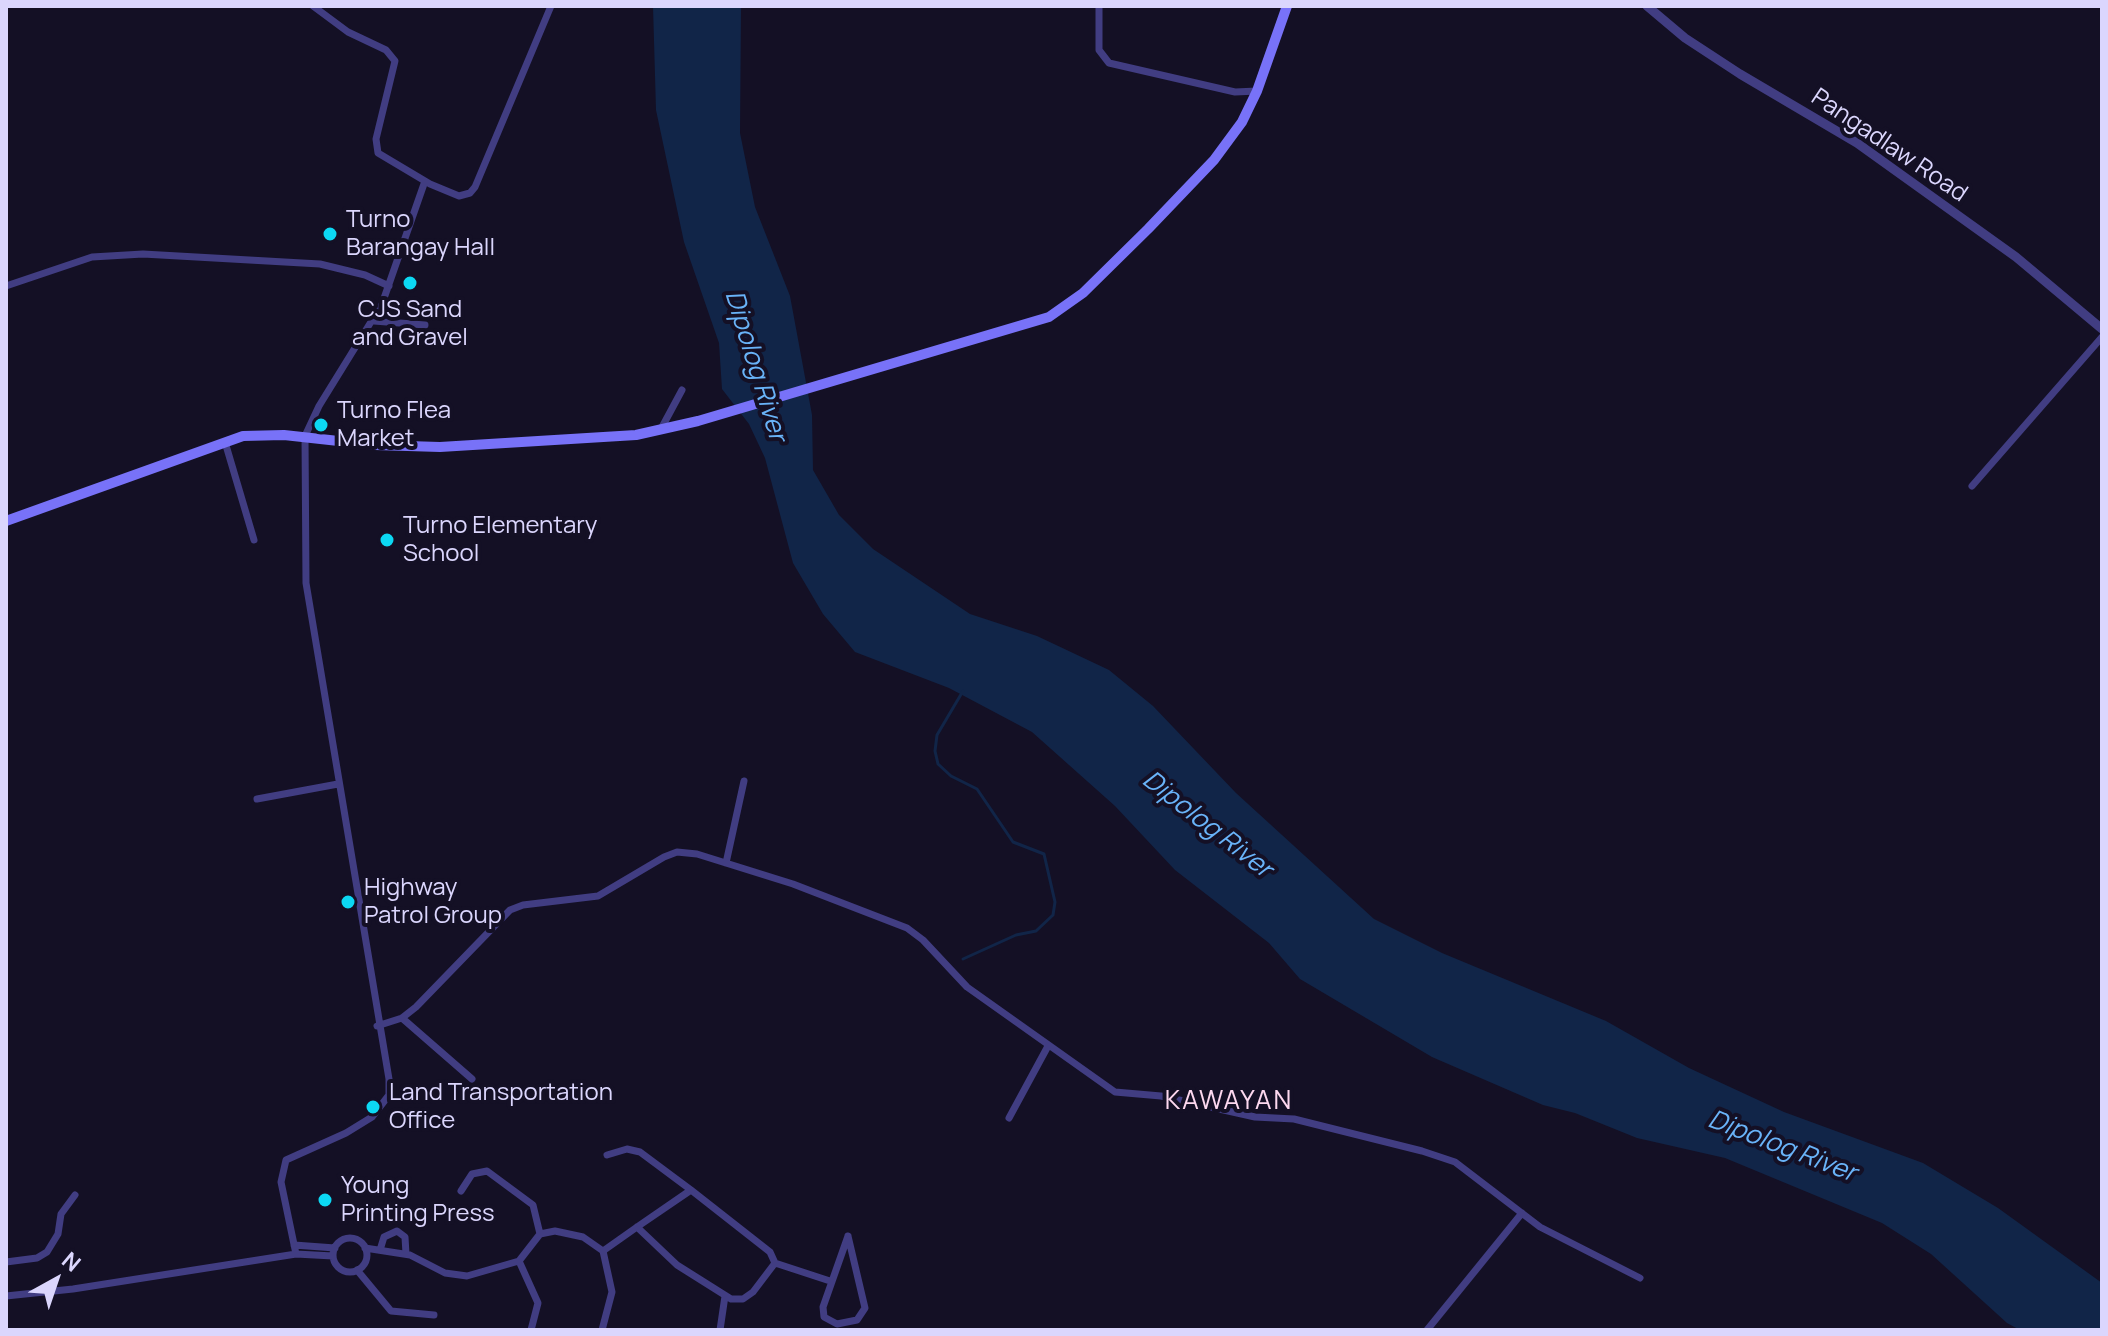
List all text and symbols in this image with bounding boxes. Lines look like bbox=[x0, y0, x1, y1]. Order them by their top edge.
street label: Pangadlaw Road bbox=[1806, 83, 1972, 209]
place label: Turno Barangay Hall bbox=[346, 206, 495, 262]
marker: Turno Barangay Hall bbox=[321, 225, 339, 243]
marker: CJS Sand and Gravel bbox=[401, 274, 419, 292]
water label: Dipolog River bbox=[717, 287, 793, 445]
place label: CJS Sand and Gravel bbox=[352, 296, 468, 352]
place label: Turno Flea Market bbox=[337, 397, 451, 453]
marker: Turno Flea Market bbox=[312, 416, 330, 434]
place label: Turno Elementary School bbox=[403, 512, 597, 568]
marker: Turno Elementary School bbox=[378, 531, 396, 549]
water label: Dipolog River bbox=[1136, 765, 1278, 885]
place label: Highway Patrol Group bbox=[364, 874, 502, 930]
marker: Highway Patrol Group bbox=[339, 893, 357, 911]
place label: Land Transportation Office bbox=[389, 1079, 613, 1135]
district label: KAWAYAN bbox=[1165, 1086, 1293, 1118]
marker: Land Transportation Office bbox=[364, 1098, 382, 1116]
water label: Dipolog River bbox=[1704, 1104, 1860, 1190]
place label: Young Printing Press bbox=[341, 1172, 495, 1228]
marker: Young Printing Press bbox=[316, 1191, 334, 1209]
north arrow bbox=[16, 1240, 96, 1320]
text: N bbox=[56, 1245, 87, 1278]

